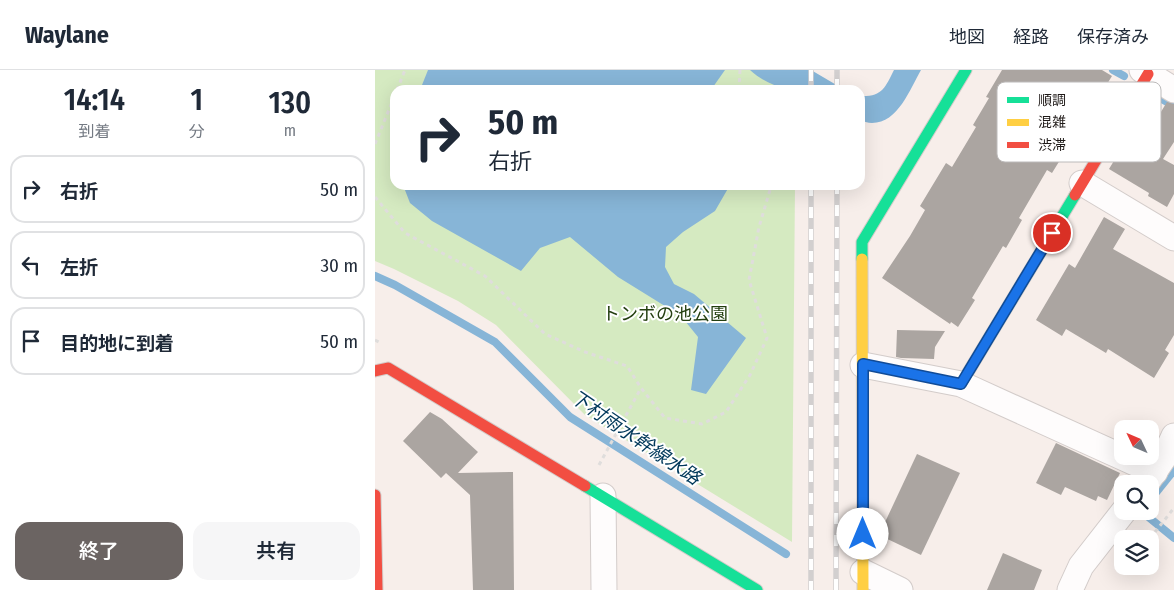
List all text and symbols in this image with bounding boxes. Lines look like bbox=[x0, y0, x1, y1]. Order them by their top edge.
text: Waylane bbox=[25, 21, 109, 49]
text: 地図 bbox=[949, 26, 985, 48]
text: 経路 bbox=[1013, 26, 1049, 48]
text: 保存済み bbox=[1077, 26, 1149, 48]
text: 14:14 bbox=[64, 82, 125, 118]
text: 1 bbox=[190, 82, 203, 118]
legend bbox=[997, 82, 1161, 162]
text: 130 bbox=[269, 85, 311, 121]
text: 順調 bbox=[1038, 92, 1066, 109]
text: 50 m bbox=[488, 101, 558, 143]
icon: right bbox=[405, 105, 470, 170]
text: 混雑 bbox=[1038, 114, 1066, 131]
text: m bbox=[284, 121, 296, 140]
text: 到着 bbox=[78, 122, 110, 141]
text: 分 bbox=[189, 122, 205, 141]
text: 渋滞 bbox=[1038, 137, 1066, 154]
text: 右折 bbox=[488, 148, 532, 175]
icon: right bbox=[17, 175, 45, 203]
text: 50 m bbox=[320, 178, 358, 201]
text: 右折 bbox=[60, 180, 98, 203]
pin bbox=[1031, 212, 1073, 254]
icon: arrive bbox=[1038, 219, 1066, 247]
icon: left bbox=[17, 251, 45, 279]
text: 30 m bbox=[320, 254, 358, 277]
text: 左折 bbox=[60, 256, 98, 279]
park label: トンボの池公園 bbox=[602, 303, 728, 325]
icon: arrive bbox=[17, 327, 45, 355]
text: 50 m bbox=[320, 330, 358, 353]
text: 目的地に到着 bbox=[60, 332, 174, 355]
water label: 下村雨水幹線水路 bbox=[566, 385, 707, 491]
north arrow bbox=[1114, 420, 1159, 465]
map controls bbox=[1114, 420, 1159, 575]
button: search bbox=[1114, 475, 1159, 520]
position arrow bbox=[836, 507, 888, 559]
button: 終了 bbox=[15, 522, 183, 580]
button: 共有 bbox=[193, 522, 360, 580]
button: layers bbox=[1114, 530, 1159, 575]

